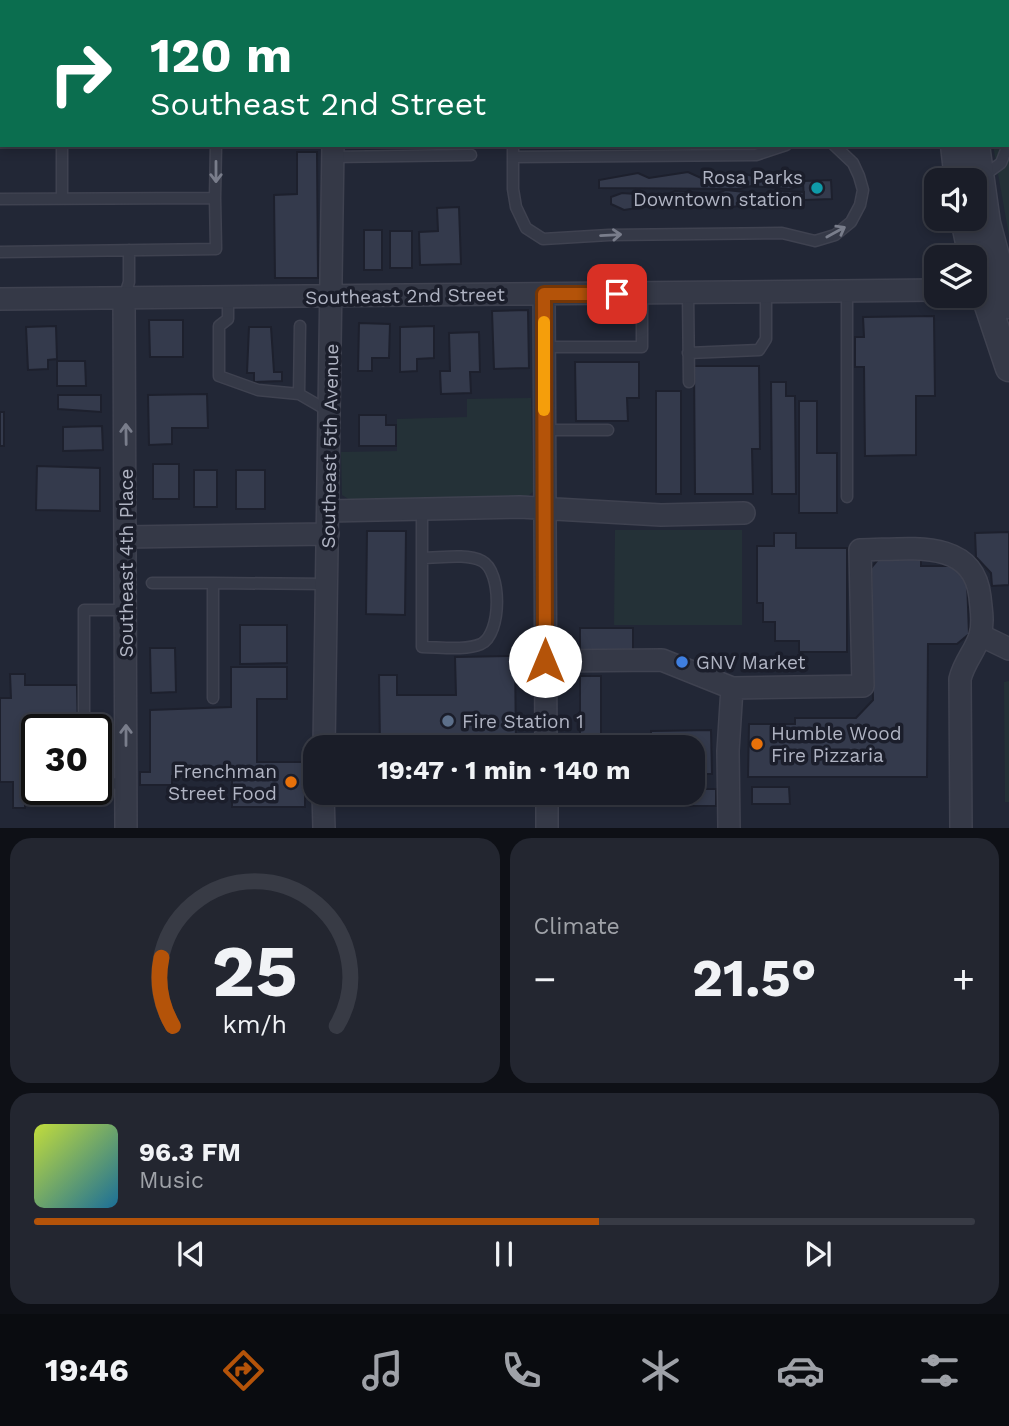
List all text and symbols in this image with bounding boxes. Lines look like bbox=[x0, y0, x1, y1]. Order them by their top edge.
text: 120 m bbox=[150, 26, 292, 84]
icon: right bbox=[35, 28, 126, 119]
text: Southeast 2nd Street bbox=[150, 85, 486, 123]
one-way arrow bbox=[209, 160, 223, 183]
place label: Rosa Parks Downtown station bbox=[633, 166, 803, 211]
map controls bbox=[924, 168, 987, 308]
button: sound bbox=[924, 168, 987, 231]
marker: Rosa Parks Downtown station bbox=[809, 180, 825, 196]
one-way arrow bbox=[825, 225, 845, 239]
one-way arrow bbox=[600, 229, 623, 242]
button: layers bbox=[924, 245, 987, 308]
pin bbox=[587, 264, 647, 324]
icon: arrive bbox=[598, 275, 636, 313]
street label: Southeast 2nd Street bbox=[305, 283, 505, 309]
street label: Southeast 5th Avenue bbox=[317, 343, 343, 549]
one-way arrow bbox=[119, 423, 133, 446]
street label: Southeast 4th Place bbox=[115, 469, 138, 657]
position arrow bbox=[508, 624, 582, 698]
place label: GNV Market bbox=[696, 651, 806, 674]
marker: GNV Market bbox=[674, 654, 690, 670]
place label: Fire Station 1 bbox=[462, 710, 584, 733]
marker: Fire Station 1 bbox=[440, 713, 456, 729]
speed limit sign: 30 bbox=[21, 714, 112, 805]
place label: Humble Wood Fire Pizzaria bbox=[771, 722, 902, 767]
one-way arrow bbox=[119, 723, 133, 746]
marker: Humble Wood Fire Pizzaria bbox=[749, 736, 765, 752]
text: 19:47 · 1 min · 140 m bbox=[378, 755, 630, 785]
place label: Frenchman Street Food bbox=[168, 760, 277, 805]
marker: Frenchman Street Food bbox=[283, 774, 299, 790]
text: Climate bbox=[534, 913, 620, 940]
text: 25 bbox=[212, 929, 298, 1015]
text: 21.5° bbox=[692, 948, 817, 1009]
text: − bbox=[534, 957, 556, 1001]
text: + bbox=[952, 957, 975, 1001]
text: km/h bbox=[223, 1010, 287, 1039]
text: 96.3 FM bbox=[139, 1137, 241, 1167]
text: Music bbox=[139, 1167, 204, 1194]
icon: previous bbox=[172, 1235, 210, 1273]
icon: pause bbox=[485, 1235, 523, 1273]
icon: next bbox=[799, 1235, 837, 1273]
icon: directions bbox=[219, 1346, 268, 1395]
icon: music bbox=[358, 1346, 407, 1395]
icon: phone bbox=[497, 1346, 546, 1395]
icon: climate bbox=[636, 1346, 685, 1395]
icon: car bbox=[776, 1346, 825, 1395]
icon: filters bbox=[915, 1346, 964, 1395]
text: 19:46 bbox=[45, 1351, 129, 1389]

